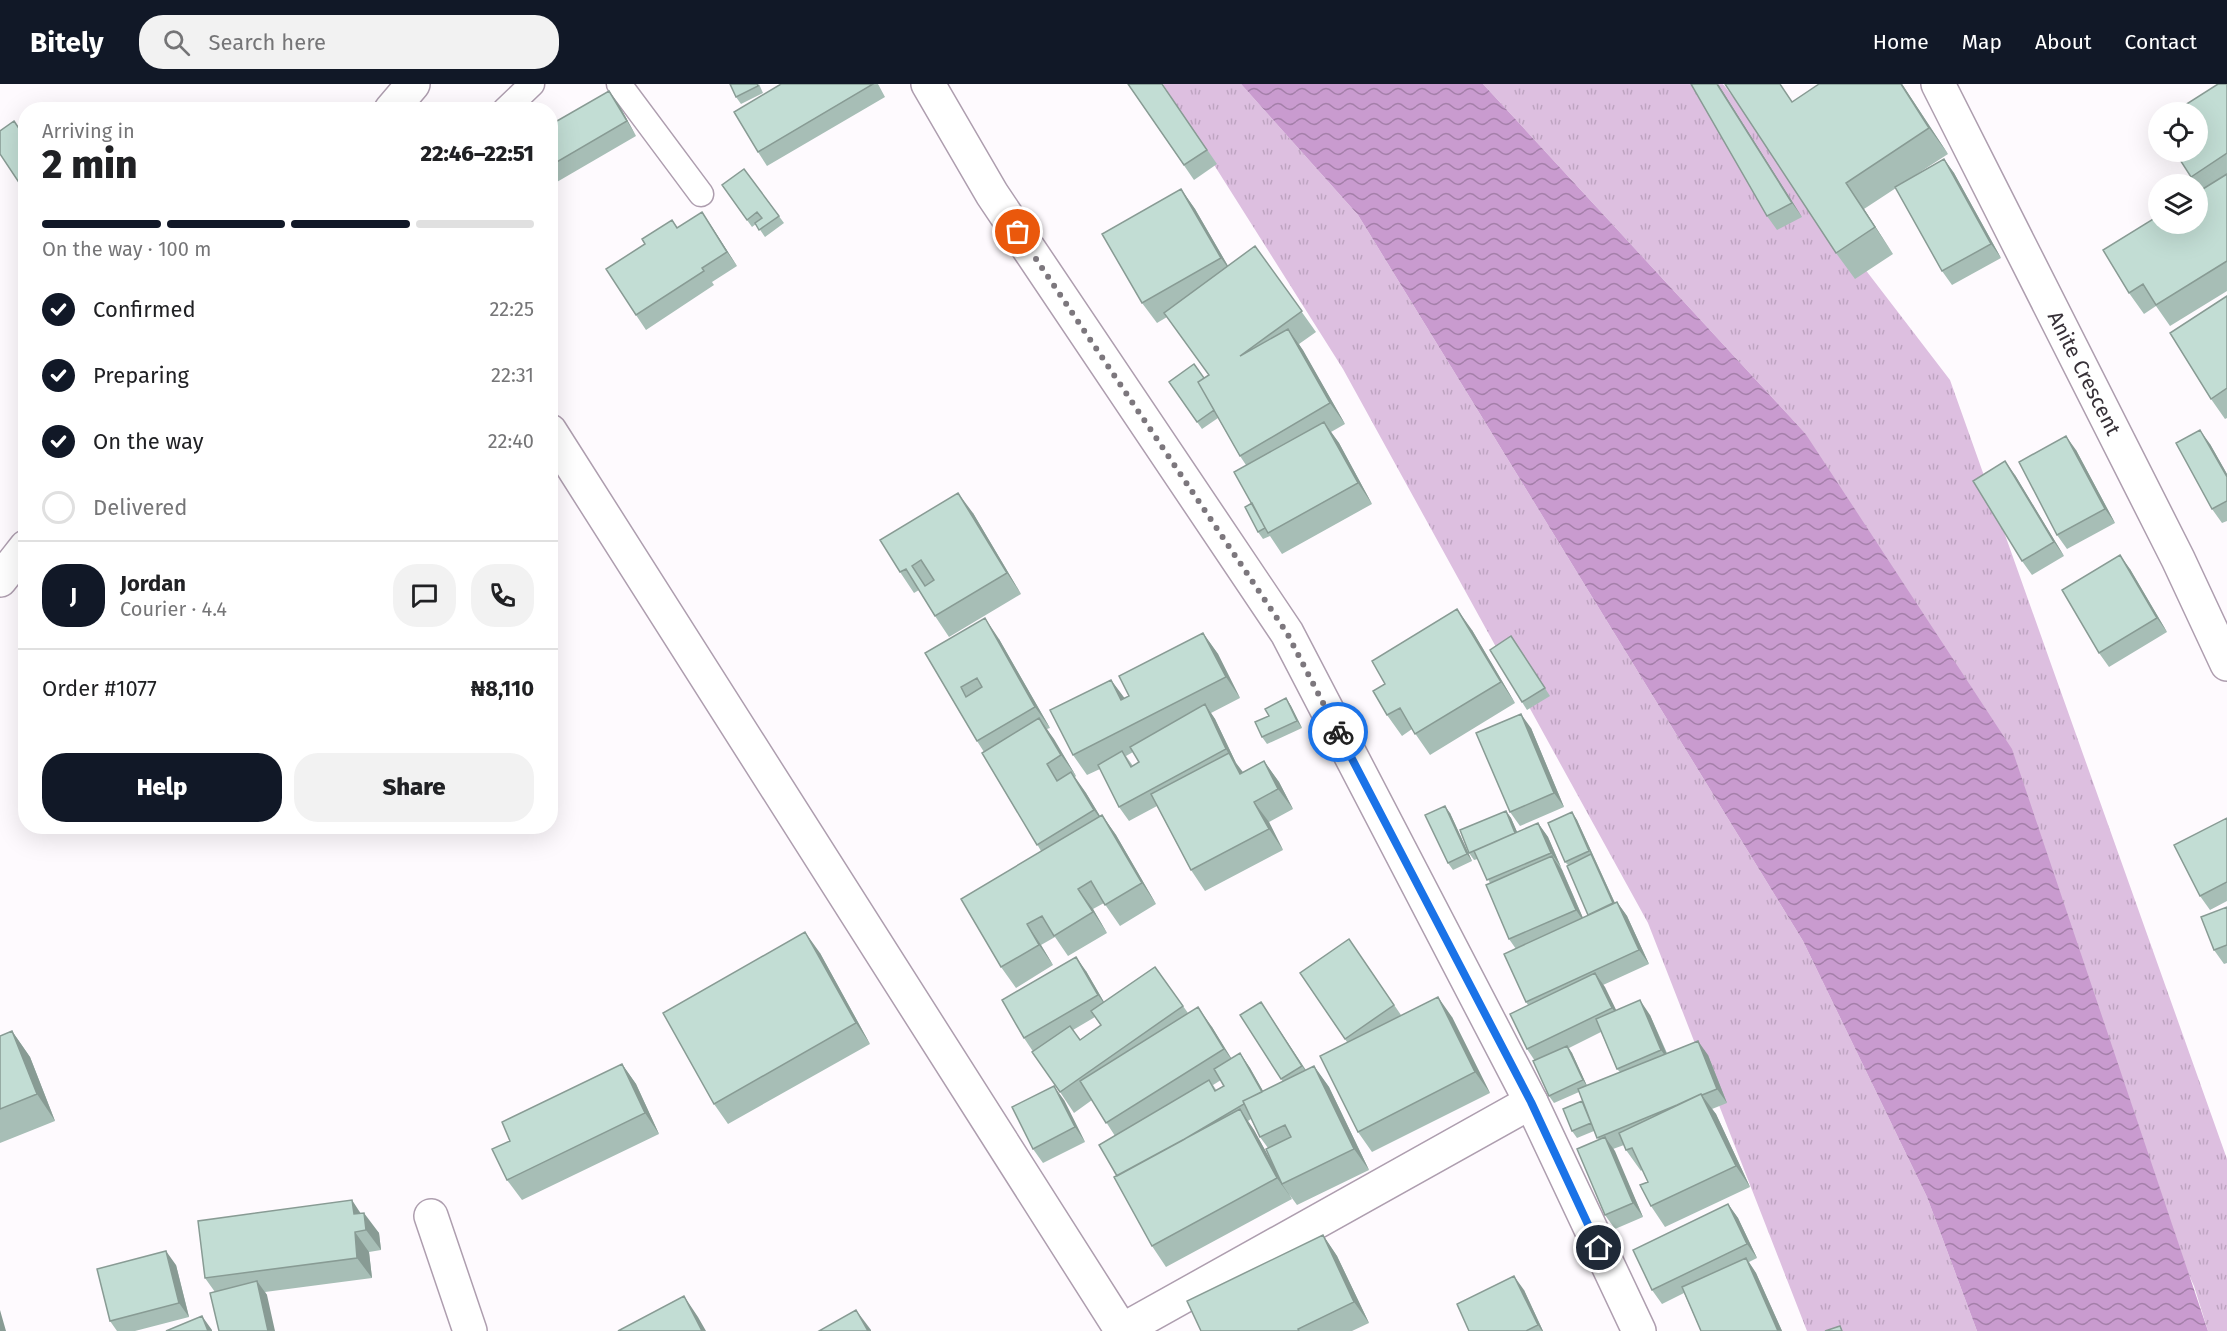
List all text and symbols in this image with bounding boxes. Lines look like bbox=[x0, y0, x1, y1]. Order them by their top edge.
search box bbox=[139, 15, 559, 69]
text: Bitely bbox=[30, 26, 103, 59]
icon: search bbox=[160, 26, 193, 59]
text: Search here bbox=[208, 29, 326, 56]
text: Home bbox=[1873, 29, 1929, 55]
text: Map bbox=[1962, 29, 2002, 55]
text: About bbox=[2035, 29, 2092, 55]
text: Contact bbox=[2125, 29, 2197, 55]
map controls bbox=[2148, 102, 2208, 234]
button: locate bbox=[2148, 102, 2208, 162]
text: Arriving in bbox=[42, 119, 135, 143]
text: 22:46–22:51 bbox=[420, 140, 534, 167]
text: 2 min bbox=[42, 142, 138, 188]
button: layers bbox=[2148, 174, 2208, 234]
pin bbox=[992, 206, 1043, 257]
icon: bag bbox=[1001, 215, 1034, 248]
text: On the way · 100 m bbox=[42, 237, 211, 261]
icon: check bbox=[42, 293, 75, 326]
text: Confirmed bbox=[93, 296, 196, 323]
text: 22:25 bbox=[489, 297, 534, 321]
street label: Anite Crescent bbox=[2042, 307, 2127, 440]
icon: check bbox=[42, 359, 75, 392]
text: Preparing bbox=[93, 362, 189, 389]
text: 22:31 bbox=[491, 363, 534, 387]
icon: check bbox=[42, 425, 75, 458]
text: On the way bbox=[93, 428, 204, 455]
text: 22:40 bbox=[488, 429, 534, 453]
text: Delivered bbox=[93, 494, 188, 521]
button: chat bbox=[393, 564, 456, 627]
button: phone bbox=[471, 564, 534, 627]
text: Jordan bbox=[120, 570, 186, 597]
text: J bbox=[70, 582, 77, 609]
text: Courier · 4.4 bbox=[120, 597, 227, 621]
text: Order #1077 bbox=[42, 675, 157, 702]
text: ₦8,110 bbox=[471, 675, 534, 702]
courier bbox=[1308, 702, 1368, 762]
icon: bike bbox=[1322, 716, 1355, 749]
button: Help bbox=[42, 753, 282, 822]
button: Share bbox=[294, 753, 534, 822]
pin bbox=[1573, 1222, 1624, 1273]
icon: home bbox=[1582, 1231, 1615, 1264]

